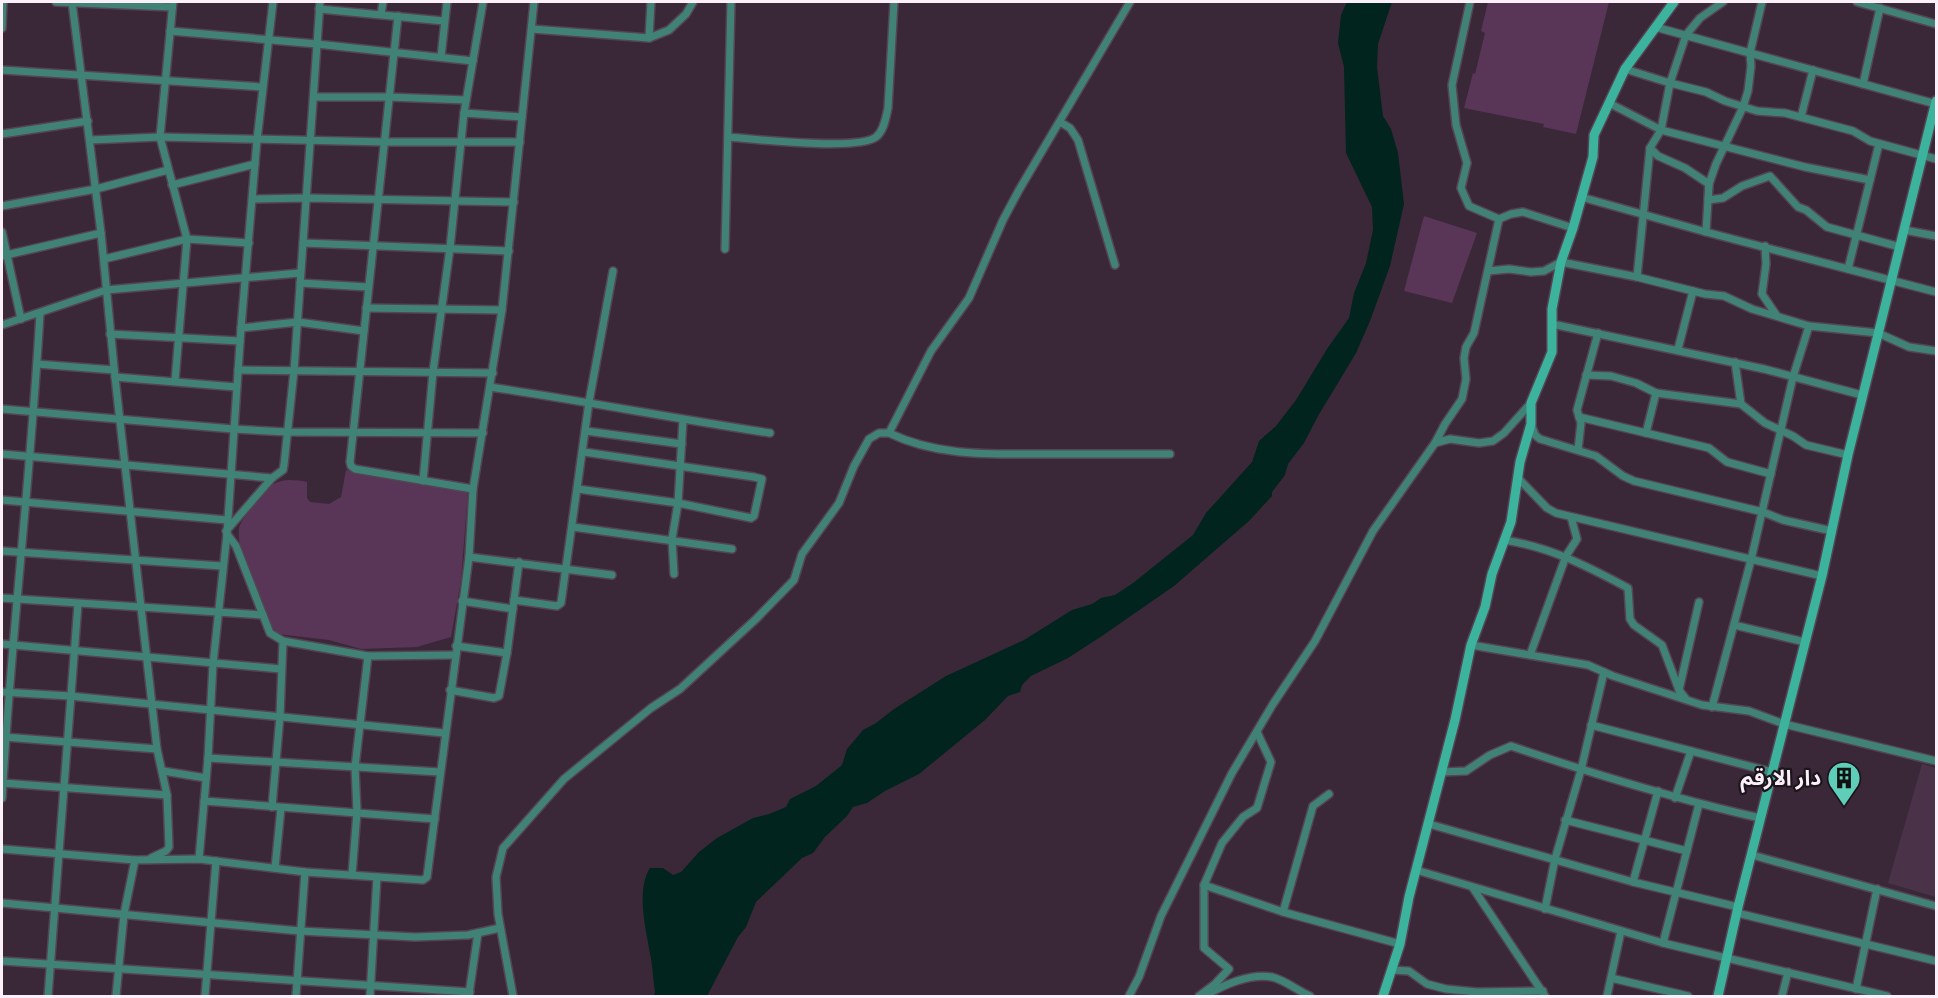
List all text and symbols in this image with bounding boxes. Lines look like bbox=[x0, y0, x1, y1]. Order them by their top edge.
building icon: دار الارقم bbox=[1826, 760, 1862, 807]
place label: دار الارقم bbox=[1740, 763, 1821, 793]

